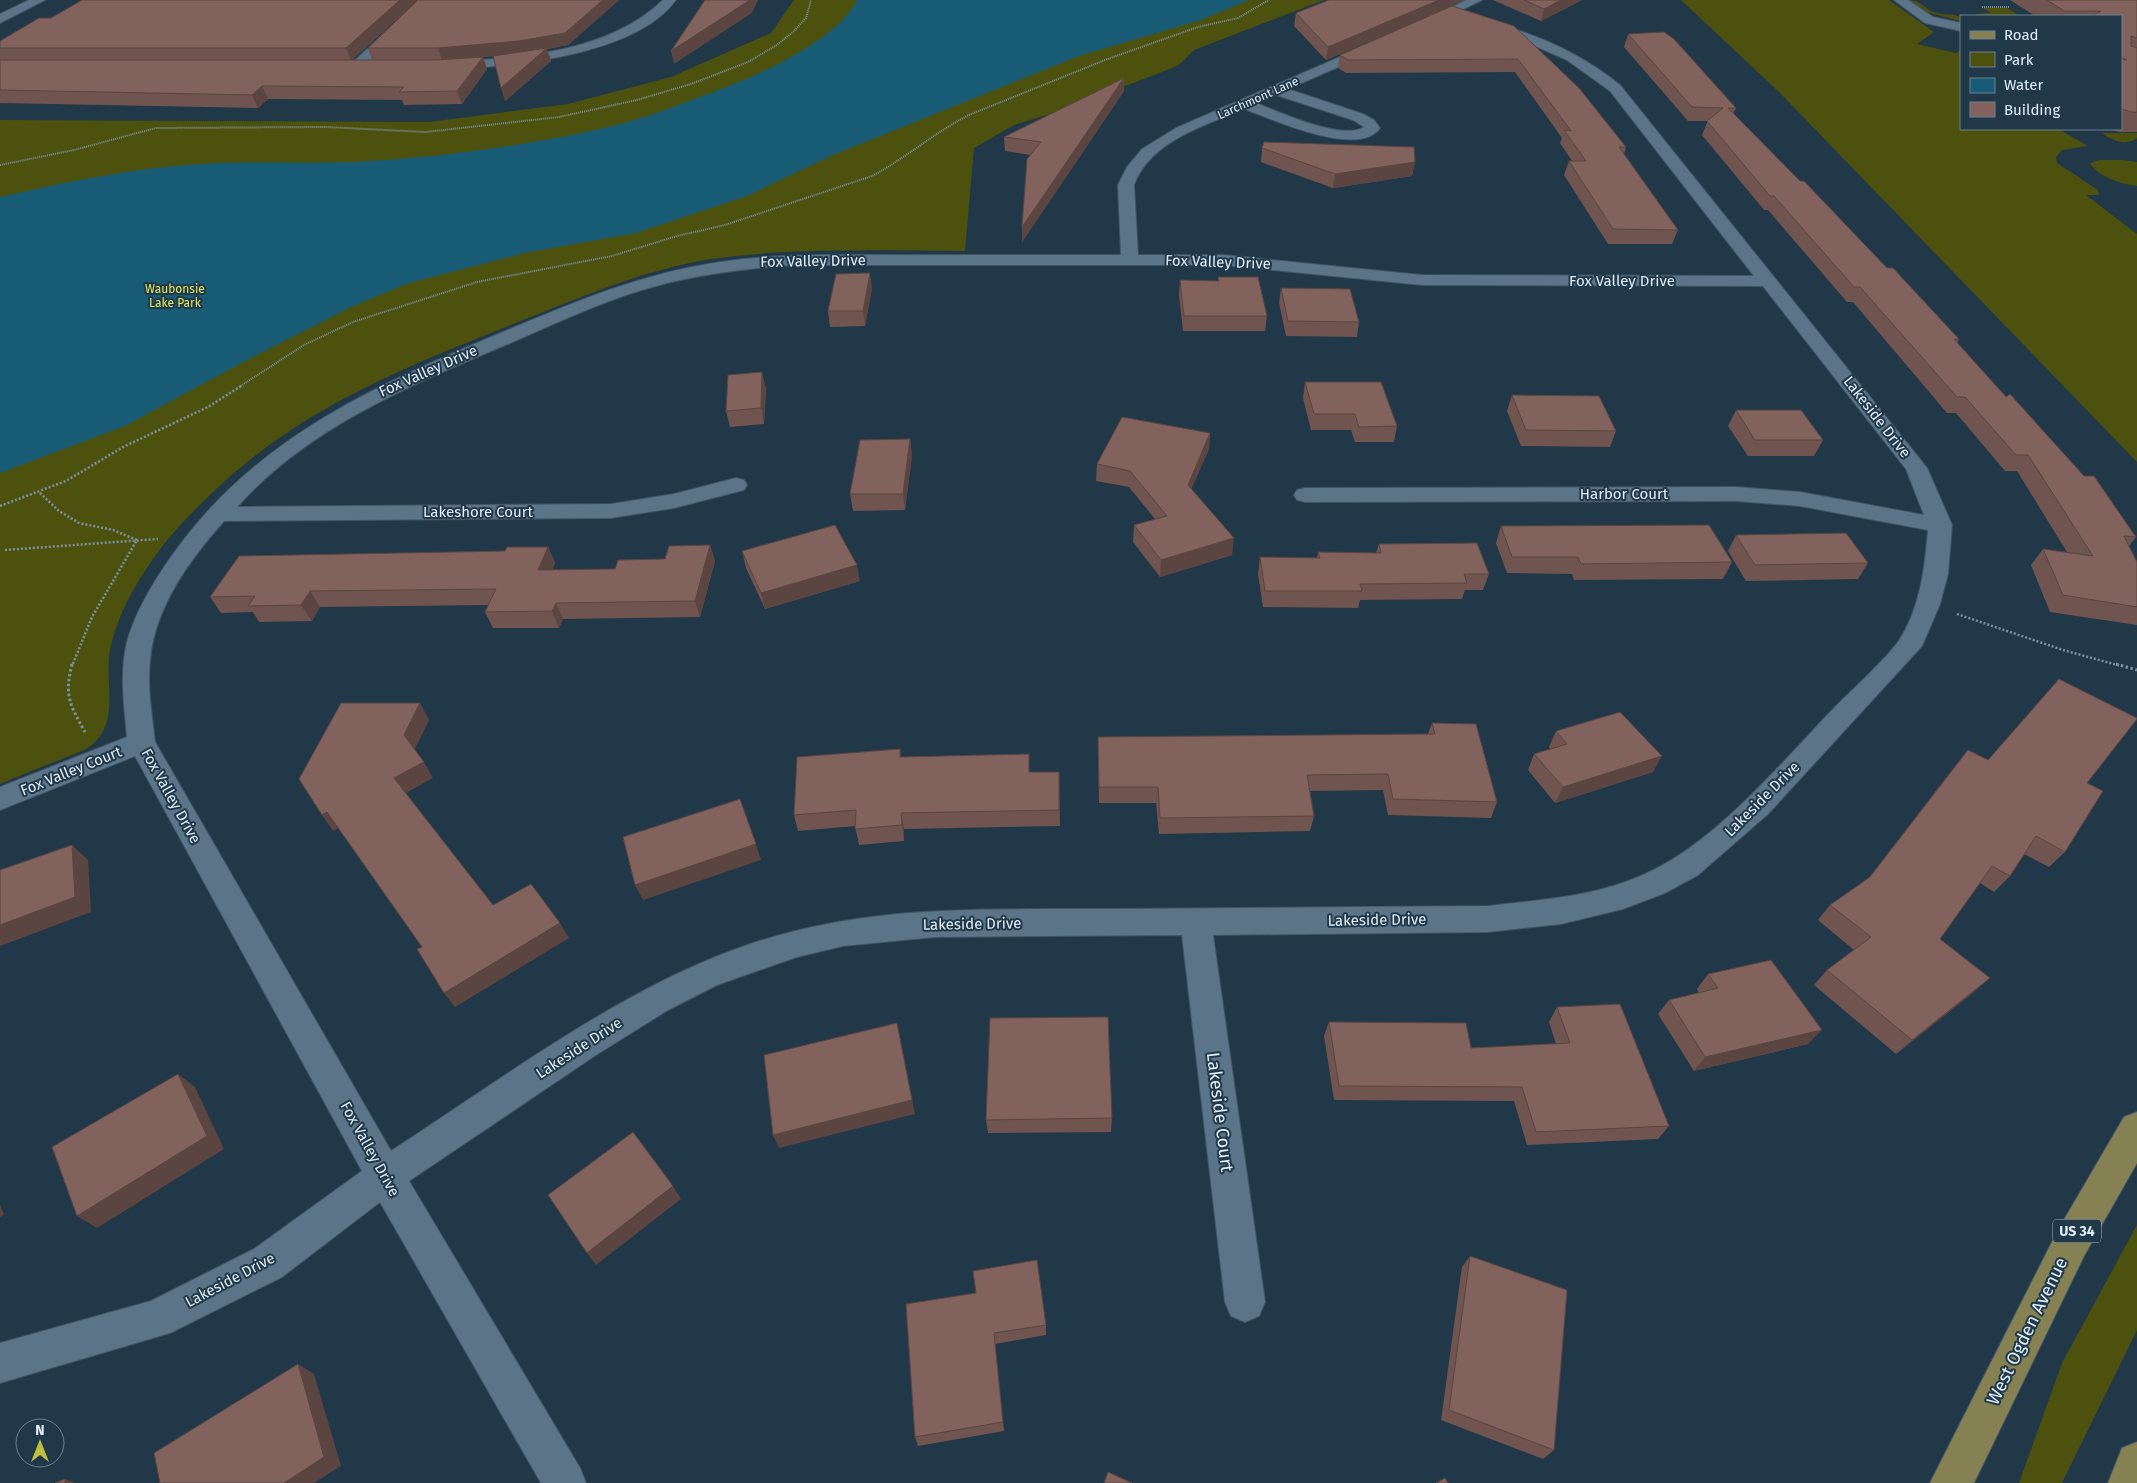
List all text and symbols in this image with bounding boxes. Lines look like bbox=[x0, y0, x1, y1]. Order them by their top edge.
legend bbox=[1960, 15, 2122, 130]
text: Road bbox=[2004, 26, 2039, 44]
text: Park bbox=[2004, 51, 2034, 69]
street label: Larchmont Lane bbox=[1215, 74, 1301, 122]
text: Water bbox=[2004, 76, 2043, 94]
text: Building bbox=[2004, 101, 2060, 119]
street label: Fox Valley Drive bbox=[760, 251, 866, 271]
street label: Fox Valley Drive bbox=[1165, 251, 1271, 273]
street label: Fox Valley Drive bbox=[1569, 272, 1675, 290]
park label: Waubonsie Lake Park bbox=[145, 282, 205, 310]
street label: Fox Valley Drive bbox=[376, 341, 480, 401]
street label: Lakeside Drive bbox=[1840, 373, 1914, 461]
street label: Harbor Court bbox=[1580, 485, 1669, 503]
street label: Lakeshore Court bbox=[423, 503, 534, 521]
street label: Fox Valley Court bbox=[18, 742, 125, 799]
street label: Fox Valley Drive bbox=[137, 745, 205, 847]
street label: Lakeside Drive bbox=[1721, 758, 1803, 840]
street label: Lakeside Drive bbox=[1327, 910, 1427, 930]
street label: Lakeside Drive bbox=[922, 914, 1022, 934]
street label: Lakeside Drive bbox=[533, 1014, 625, 1082]
street label: Lakeside Court bbox=[1202, 1051, 1238, 1174]
street label: Fox Valley Drive bbox=[336, 1098, 404, 1200]
road number: US 34 bbox=[2053, 1220, 2101, 1242]
street label: Lakeside Drive bbox=[182, 1249, 278, 1311]
street label: West Ogden Avenue bbox=[1982, 1254, 2072, 1408]
north arrow bbox=[15, 1418, 65, 1468]
text: N bbox=[35, 1422, 45, 1439]

